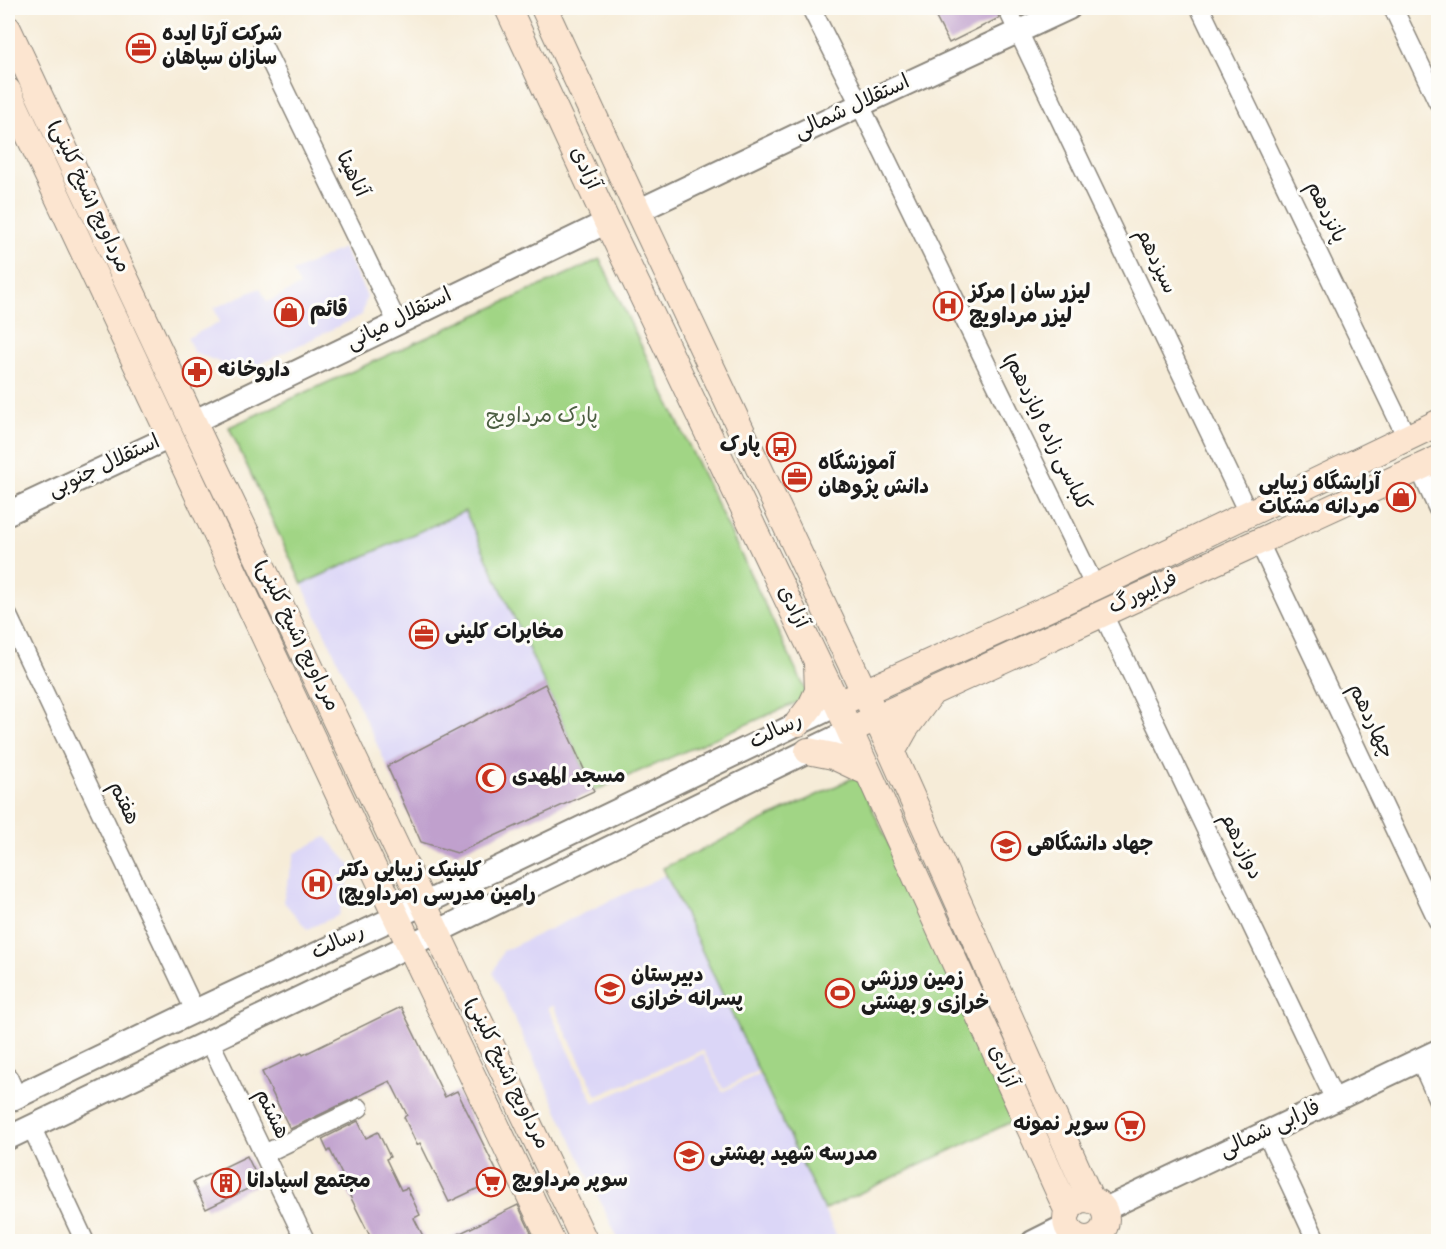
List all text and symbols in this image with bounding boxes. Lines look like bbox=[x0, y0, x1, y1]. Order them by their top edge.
place label: شرکت آرتا ایده سازان سپاهان bbox=[162, 21, 282, 73]
office icon: شرکت آرتا ایده سازان سپاهان bbox=[125, 32, 157, 64]
street label: استقلال شمالی bbox=[791, 71, 915, 147]
street label: مرداویج (شیخ کلینی) bbox=[40, 116, 134, 278]
street label: آزادی bbox=[562, 143, 606, 195]
street label: آناهیتا bbox=[328, 147, 374, 203]
street label: پانزدهم bbox=[1298, 178, 1350, 248]
street label: سیزدهم bbox=[1128, 225, 1180, 299]
place label: لیزر سان | مرکز لیزر مرداویج bbox=[967, 282, 1090, 331]
street label: استقلال میانی bbox=[343, 285, 457, 357]
hospital icon: لیزر سان | مرکز لیزر مرداویج bbox=[932, 290, 964, 322]
shop icon: قائم bbox=[273, 296, 305, 328]
place label: قائم bbox=[310, 298, 348, 325]
street label: کلباسی زاده (یازدهم) bbox=[996, 349, 1094, 517]
pharmacy icon: داروخانه bbox=[181, 356, 213, 388]
place label: داروخانه bbox=[218, 360, 290, 385]
park label: پارک مرداویج bbox=[486, 406, 598, 431]
street label: استقلال جنوبی bbox=[45, 431, 165, 505]
bus stop icon: پارک bbox=[765, 431, 797, 463]
place label: پارک bbox=[720, 435, 760, 460]
place label: آموزشگاه دانش پژوهان bbox=[818, 449, 929, 502]
office icon: آموزشگاه دانش پژوهان bbox=[781, 461, 813, 493]
place label: آرایشگاه زیبایی مردانه مشکات bbox=[1259, 469, 1382, 522]
shop icon: آرایشگاه زیبایی مردانه مشکات bbox=[1385, 481, 1417, 513]
street label: مرداویج (شیخ کلینی) bbox=[247, 556, 343, 716]
street label: فرایبورگ bbox=[1104, 565, 1183, 622]
street label: آزادی bbox=[770, 582, 814, 634]
office icon: مخابرات کلینی bbox=[408, 618, 440, 650]
place label: مخابرات کلینی bbox=[445, 622, 564, 647]
street label: چهاردهم bbox=[1341, 680, 1397, 764]
street label: رسالت bbox=[746, 709, 808, 757]
mosque icon: مسجد المهدی bbox=[475, 762, 507, 794]
place label: مسجد المهدی bbox=[512, 766, 625, 791]
street label: هفتم bbox=[101, 778, 143, 830]
street label: دوازدهم bbox=[1212, 809, 1266, 885]
school or university icon: جهاد دانشگاهی bbox=[990, 830, 1022, 862]
place label: جهاد دانشگاهی bbox=[1027, 830, 1153, 859]
place label: کلینیک زیبایی دکتر رامین مدرسی (مرداویج) bbox=[336, 860, 536, 909]
hospital icon: کلینیک زیبایی دکتر رامین مدرسی (مرداویج) bbox=[301, 868, 333, 900]
street label: رسالت bbox=[308, 921, 370, 967]
place label: دبیرستان پسرانه خرازی bbox=[631, 965, 743, 1014]
place label: زمین ورزشی خرازی و بهشتی bbox=[861, 969, 989, 1018]
school or university icon: دبیرستان پسرانه خرازی bbox=[594, 973, 626, 1005]
sports icon: زمین ورزشی خرازی و بهشتی bbox=[824, 977, 856, 1009]
street label: مرداویج (شیخ کلینی) bbox=[457, 994, 553, 1154]
street label: آزادی bbox=[981, 1041, 1024, 1093]
street label: هشتم bbox=[247, 1086, 293, 1144]
street label: فارابی شمالی bbox=[1216, 1097, 1326, 1165]
supermarket icon: سوپر نمونه bbox=[1114, 1110, 1146, 1142]
place label: سوپر نمونه bbox=[1013, 1114, 1109, 1139]
school or university icon: مدرسه شهید بهشتی bbox=[673, 1140, 705, 1172]
place label: مدرسه شهید بهشتی bbox=[710, 1144, 878, 1169]
supermarket icon: سوپر مرداویچ bbox=[475, 1166, 507, 1198]
building icon: مجتمع اسپادانا bbox=[210, 1167, 242, 1199]
place label: سوپر مرداویچ bbox=[512, 1170, 628, 1195]
place label: مجتمع اسپادانا bbox=[247, 1171, 371, 1196]

